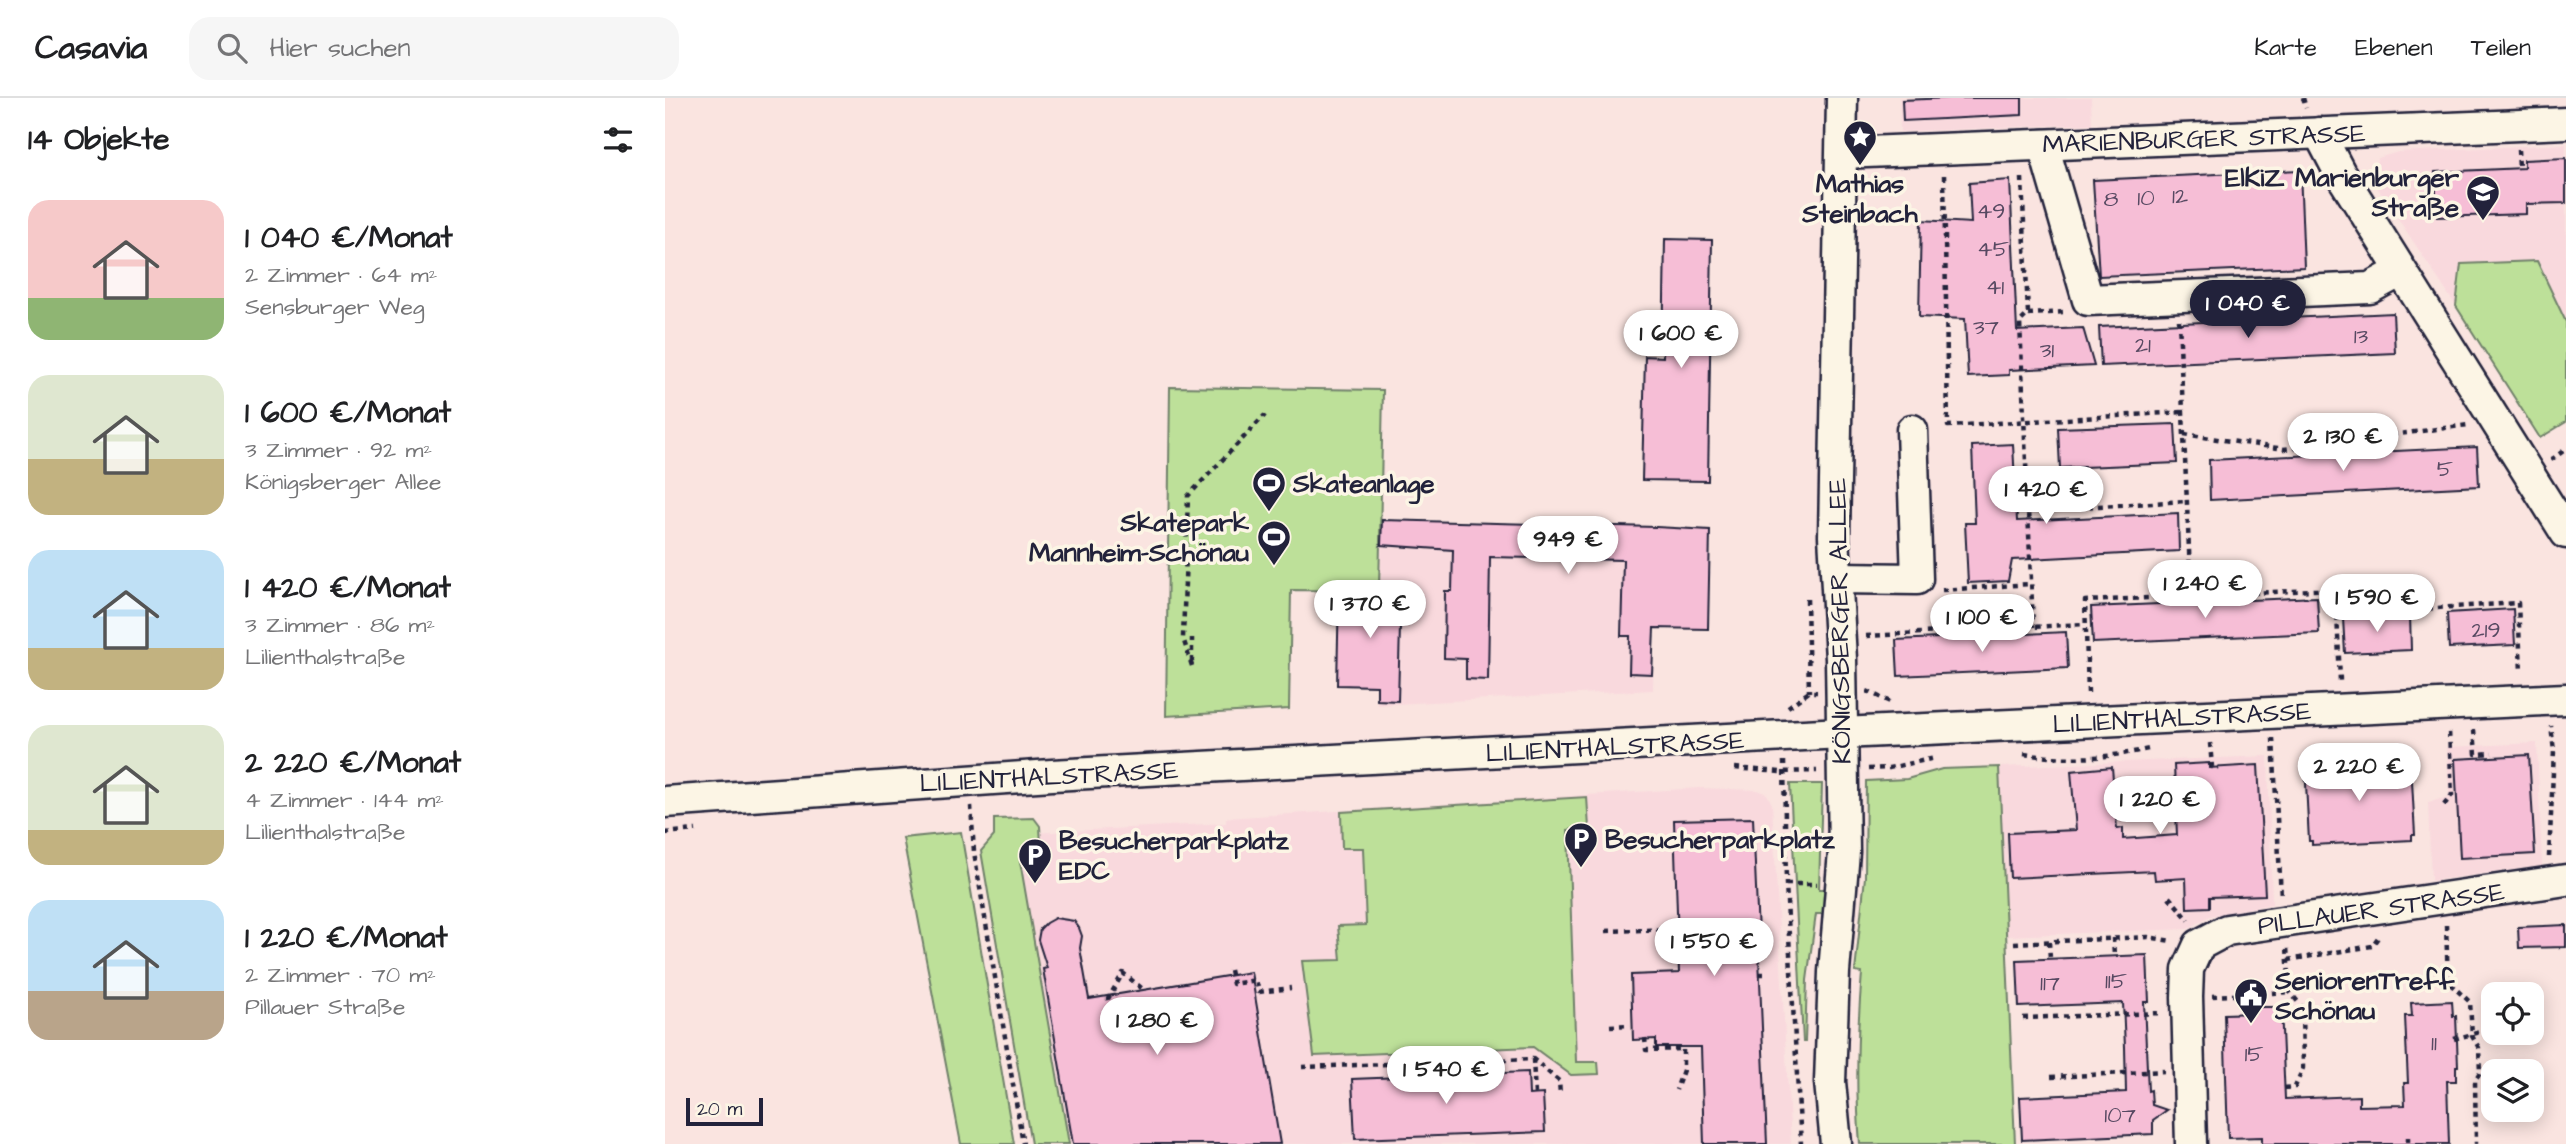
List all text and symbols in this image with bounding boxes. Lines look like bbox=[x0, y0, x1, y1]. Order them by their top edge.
search box bbox=[189, 17, 679, 80]
text: Casavia bbox=[35, 25, 147, 71]
icon: search bbox=[213, 29, 251, 67]
text: Hier suchen bbox=[269, 30, 411, 66]
text: Karte bbox=[2254, 31, 2317, 65]
text: Ebenen bbox=[2355, 31, 2433, 65]
text: Teilen bbox=[2471, 31, 2531, 65]
street label: MARIENBURGER STRASSE bbox=[2042, 115, 2366, 163]
place icon: Mathias Steinbach bbox=[1841, 118, 1879, 167]
text: 14 Objekte bbox=[28, 119, 170, 161]
icon: filters bbox=[599, 121, 637, 159]
place label: ElKiZ Marienburger Straße bbox=[2225, 160, 2460, 226]
place label: Mathias Steinbach bbox=[1801, 166, 1919, 232]
school or university icon: ElKiZ Marienburger Straße bbox=[2464, 173, 2502, 222]
house number: 12 bbox=[2172, 180, 2188, 212]
house number: 10 bbox=[2137, 182, 2155, 214]
house number: 8 bbox=[2104, 183, 2119, 215]
house number: 49 bbox=[1977, 195, 2005, 227]
text: 1 040 €/Monat bbox=[245, 217, 453, 259]
icon: home bbox=[84, 228, 168, 312]
house number: 45 bbox=[1977, 233, 2009, 265]
text: 2 Zimmer · 64 m² bbox=[245, 259, 437, 291]
house number: 41 bbox=[1986, 271, 2004, 303]
pin: 1 040 € bbox=[2183, 280, 2313, 340]
text: 1 040 € bbox=[2206, 287, 2290, 319]
text: Sensburger Weg bbox=[245, 291, 425, 323]
pin: 1 600 € bbox=[1616, 310, 1746, 370]
house number: 37 bbox=[1973, 311, 1999, 343]
text: 1 600 € bbox=[1639, 317, 1723, 349]
house number: 13 bbox=[2354, 320, 2369, 352]
house number: 21 bbox=[2135, 329, 2151, 361]
house number: 31 bbox=[2040, 334, 2054, 366]
text: 1 600 €/Monat bbox=[245, 392, 451, 434]
icon: home bbox=[84, 403, 168, 487]
pin: 2 130 € bbox=[2278, 414, 2408, 473]
text: 2 130 € bbox=[2303, 420, 2383, 452]
text: 3 Zimmer · 92 m² bbox=[245, 434, 432, 466]
house number: 5 bbox=[2437, 453, 2453, 485]
sports icon: Skateanlage bbox=[1250, 464, 1288, 513]
text: Königsberger Allee bbox=[245, 466, 441, 498]
place label: Skateanlage bbox=[1292, 466, 1435, 505]
pin: 1 420 € bbox=[1981, 466, 2111, 526]
text: 1 420 € bbox=[2005, 473, 2087, 505]
street label: KÖNIGSBERGER ALLEE bbox=[1820, 478, 1860, 764]
place label: Skatepark Mannheim-Schönau bbox=[1029, 505, 1250, 571]
pin: 949 € bbox=[1519, 517, 1617, 576]
sports icon: Skatepark Mannheim-Schönau bbox=[1255, 518, 1293, 567]
text: 949 € bbox=[1533, 523, 1603, 555]
pin: 1 240 € bbox=[2140, 560, 2270, 620]
text: 1 420 €/Monat bbox=[245, 567, 451, 609]
text: 1 240 € bbox=[2164, 567, 2246, 599]
pin: 1 590 € bbox=[2312, 574, 2442, 634]
icon: home bbox=[84, 578, 168, 662]
pin: 1 370 € bbox=[1305, 580, 1435, 640]
text: 1 590 € bbox=[2335, 581, 2419, 613]
text: 1 370 € bbox=[1330, 587, 1410, 619]
pin: 1 100 € bbox=[1917, 594, 2047, 654]
text: 1 100 € bbox=[1946, 601, 2018, 633]
text: 3 Zimmer · 86 m² bbox=[245, 609, 435, 641]
house number: 219 bbox=[2471, 614, 2501, 646]
text: Lilienthalstraße bbox=[245, 641, 405, 673]
street label: LILIENTHALSTRASSE bbox=[2052, 693, 2312, 743]
street label: LILIENTHALSTRASSE bbox=[1485, 722, 1745, 772]
text: 2 220 €/Monat bbox=[245, 742, 461, 784]
pin: 2 220 € bbox=[2294, 744, 2424, 803]
text: 2 220 € bbox=[2314, 750, 2404, 782]
street label: LILIENTHALSTRASSE bbox=[919, 752, 1179, 802]
icon: home bbox=[84, 753, 168, 837]
pin: 1 220 € bbox=[2095, 776, 2225, 836]
text: 1 220 € bbox=[2120, 783, 2200, 815]
text: 4 Zimmer · 144 m² bbox=[245, 784, 444, 816]
text: Lilienthalstraße bbox=[245, 816, 405, 848]
parking icon: Besucherparkplatz bbox=[1562, 820, 1600, 869]
place label: Besucherparkplatz bbox=[1605, 822, 1836, 858]
place label: Besucherparkplatz EDC bbox=[1059, 823, 1290, 889]
parking icon: Besucherparkplatz EDC bbox=[1016, 836, 1054, 885]
street label: PILLAUER STRASSE bbox=[2255, 874, 2507, 944]
text: 1 220 €/Monat bbox=[245, 917, 448, 959]
pin: 1 550 € bbox=[1649, 918, 1779, 978]
text: 1 550 € bbox=[1671, 925, 1757, 957]
icon: home bbox=[84, 928, 168, 1012]
text: 2 Zimmer · 70 m² bbox=[245, 959, 436, 991]
place label: SeniorenTreff Schönau bbox=[2274, 963, 2455, 1029]
house number: 115 bbox=[2105, 965, 2127, 997]
house number: 117 bbox=[2040, 967, 2060, 999]
public building icon: SeniorenTreff Schönau bbox=[2232, 976, 2270, 1025]
map controls bbox=[2481, 982, 2544, 1122]
button: locate bbox=[2481, 982, 2544, 1045]
text: Pillauer Straße bbox=[245, 991, 405, 1023]
pin: 1 280 € bbox=[1092, 998, 1222, 1057]
text: 1 280 € bbox=[1116, 1004, 1198, 1036]
house number: 11 bbox=[2431, 1027, 2437, 1059]
house number: 15 bbox=[2244, 1038, 2264, 1070]
pin: 1 540 € bbox=[1381, 1046, 1511, 1106]
text: 1 540 € bbox=[1403, 1053, 1489, 1085]
button: layers bbox=[2481, 1059, 2544, 1122]
scale bar bbox=[686, 1095, 763, 1127]
text: 20 m bbox=[697, 1096, 742, 1123]
house number: 107 bbox=[2104, 1099, 2136, 1131]

